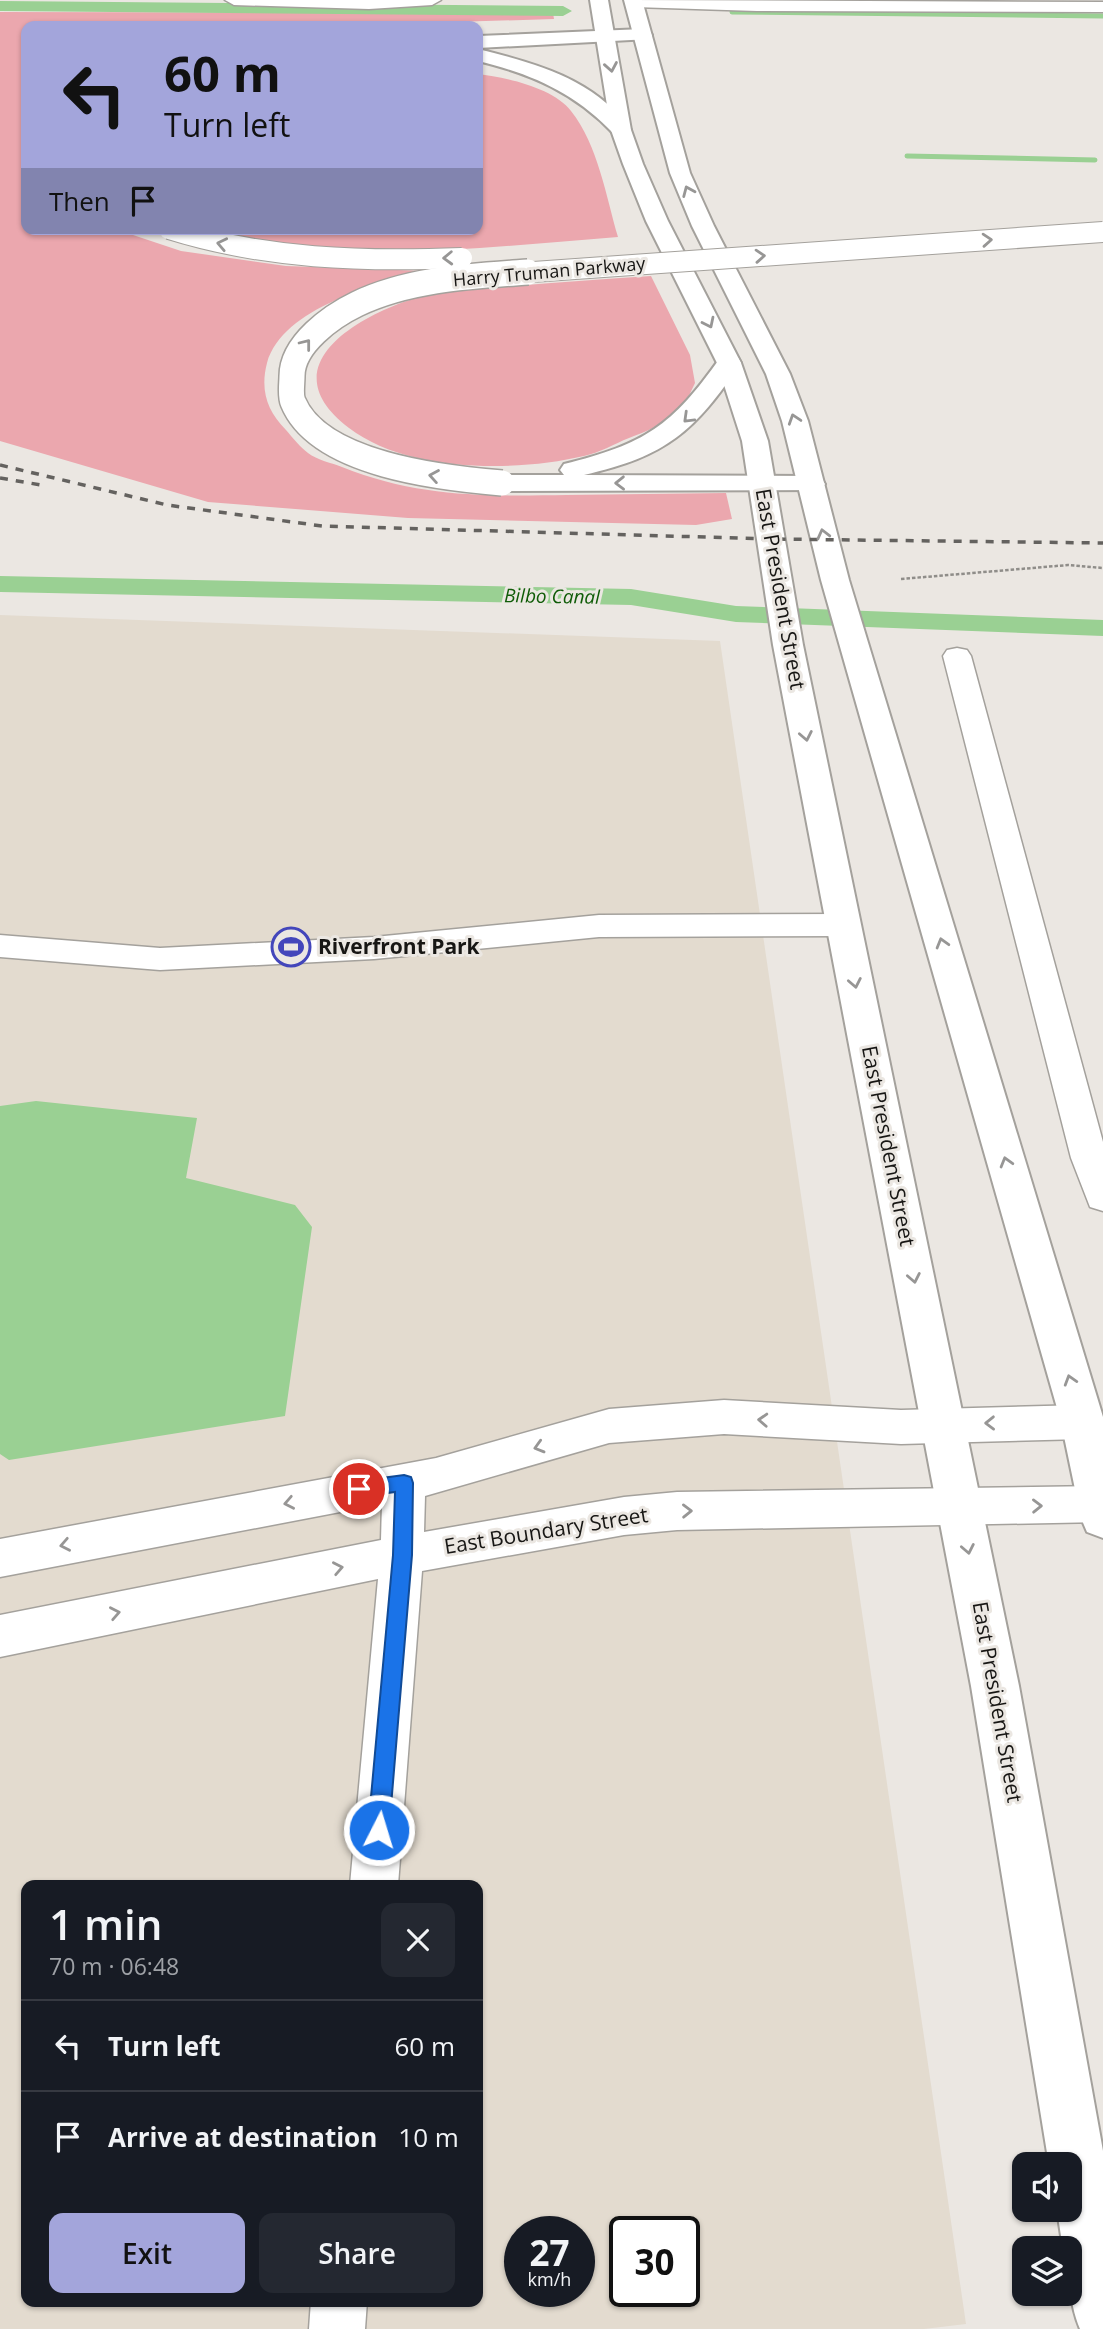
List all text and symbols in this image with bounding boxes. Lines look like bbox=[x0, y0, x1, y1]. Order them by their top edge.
text: 60 m bbox=[164, 40, 281, 106]
icon: left bbox=[49, 49, 140, 140]
one-way arrow bbox=[603, 61, 618, 73]
text: Turn left bbox=[164, 103, 290, 146]
icon: arrive bbox=[124, 182, 162, 220]
text: Then bbox=[49, 183, 110, 219]
one-way arrow bbox=[682, 185, 696, 197]
one-way arrow bbox=[982, 233, 993, 248]
one-way arrow bbox=[216, 238, 228, 253]
one-way arrow bbox=[755, 249, 766, 264]
one-way arrow bbox=[443, 251, 454, 266]
street label: Harry Truman Parkway bbox=[452, 251, 647, 291]
one-way arrow bbox=[701, 316, 715, 328]
one-way arrow bbox=[298, 339, 311, 352]
one-way arrow bbox=[683, 409, 696, 422]
one-way arrow bbox=[788, 413, 802, 425]
one-way arrow bbox=[428, 469, 440, 484]
one-way arrow bbox=[614, 475, 625, 491]
street label: East President Street bbox=[750, 486, 812, 692]
one-way arrow bbox=[817, 528, 831, 540]
water label: Bilbo Canal bbox=[504, 582, 601, 610]
one-way arrow bbox=[798, 730, 813, 742]
sports icon: Riverfront Park bbox=[270, 926, 312, 968]
place label: Riverfront Park bbox=[318, 932, 481, 960]
one-way arrow bbox=[935, 938, 950, 950]
one-way arrow bbox=[847, 977, 862, 989]
street label: East President Street bbox=[856, 1043, 922, 1248]
one-way arrow bbox=[1000, 1156, 1015, 1168]
one-way arrow bbox=[906, 1272, 921, 1284]
one-way arrow bbox=[1064, 1374, 1079, 1386]
one-way arrow bbox=[757, 1412, 768, 1427]
one-way arrow bbox=[984, 1415, 995, 1431]
one-way arrow bbox=[533, 1438, 545, 1453]
pin bbox=[329, 1459, 389, 1519]
icon: arrive bbox=[340, 1470, 378, 1508]
one-way arrow bbox=[283, 1495, 295, 1510]
one-way arrow bbox=[1032, 1499, 1043, 1514]
street label: East Boundary Street bbox=[442, 1500, 650, 1560]
one-way arrow bbox=[682, 1503, 693, 1518]
one-way arrow bbox=[59, 1537, 71, 1552]
one-way arrow bbox=[960, 1543, 975, 1555]
one-way arrow bbox=[332, 1561, 344, 1576]
street label: East President Street bbox=[967, 1599, 1029, 1805]
one-way arrow bbox=[109, 1606, 121, 1621]
position arrow bbox=[342, 1793, 416, 1867]
text: 1 min bbox=[49, 1895, 162, 1952]
button: close bbox=[381, 1903, 455, 1977]
text: 70 m · 06:48 bbox=[49, 1950, 179, 1982]
icon: left bbox=[49, 2027, 87, 2065]
text: Turn left bbox=[108, 2028, 220, 2064]
text: 60 m bbox=[394, 2028, 455, 2064]
icon: arrive bbox=[49, 2118, 87, 2156]
text: Arrive at destination bbox=[108, 2119, 377, 2155]
text: 10 m bbox=[398, 2119, 459, 2155]
map controls bbox=[1012, 2152, 1082, 2306]
button: sound bbox=[1012, 2152, 1082, 2222]
button: Exit bbox=[49, 2213, 245, 2293]
button: Share bbox=[259, 2213, 455, 2293]
speed limit sign: 30 bbox=[609, 2216, 700, 2307]
text: 27 bbox=[529, 2229, 570, 2276]
button: layers bbox=[1012, 2236, 1082, 2306]
text: km/h bbox=[528, 2267, 571, 2291]

